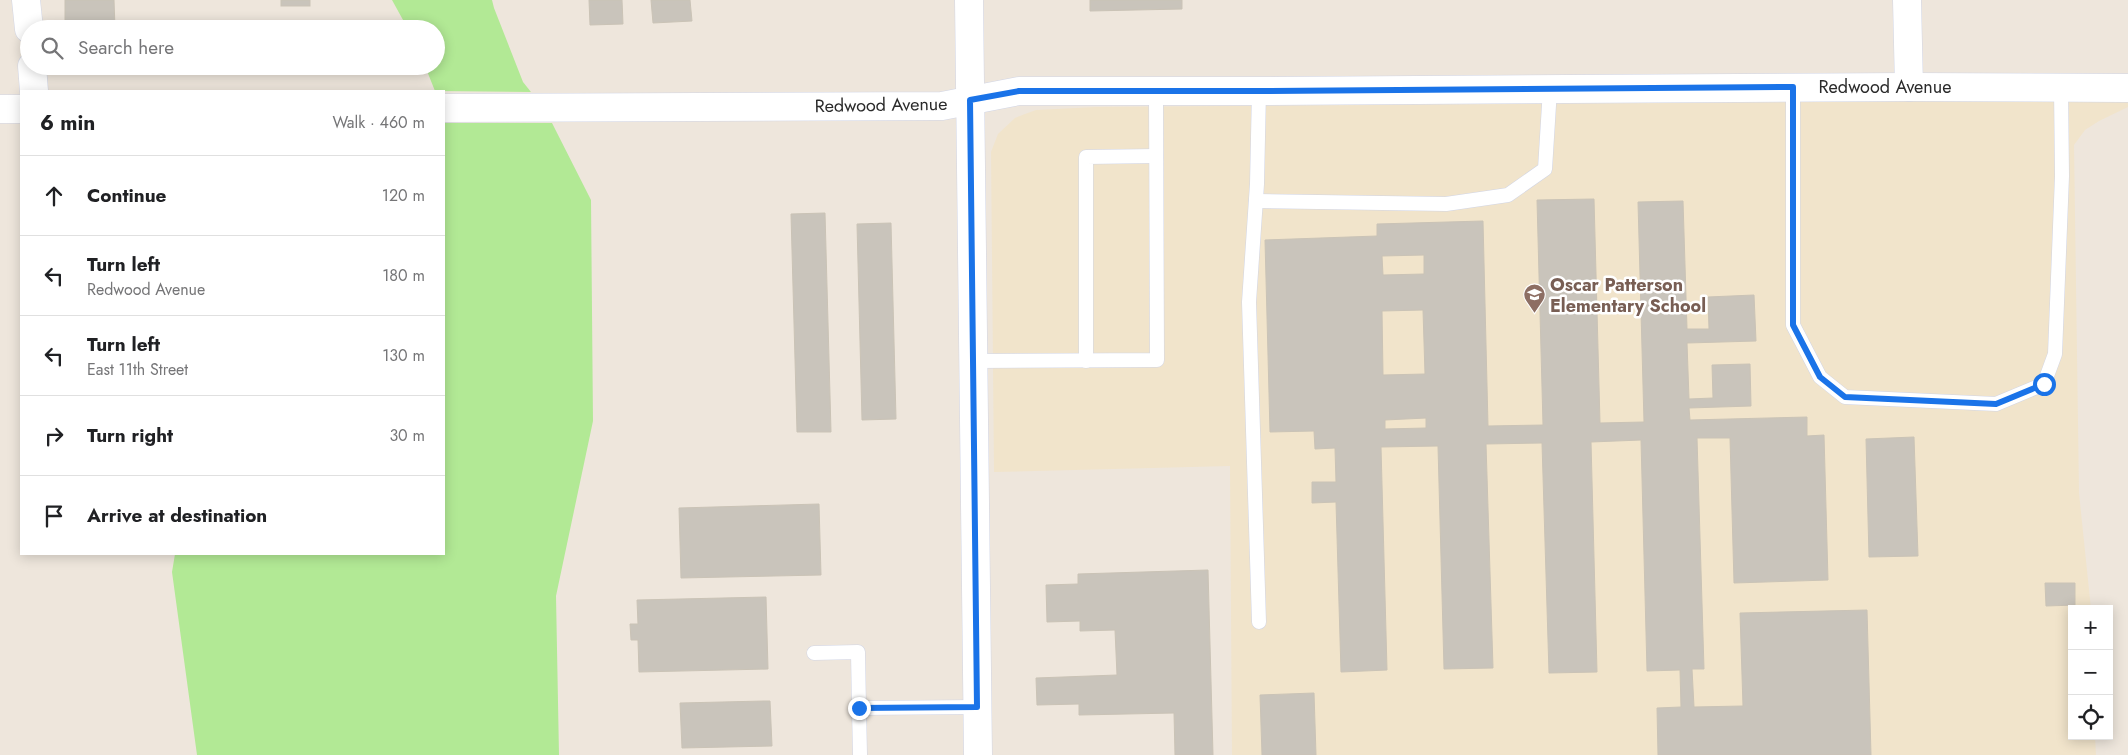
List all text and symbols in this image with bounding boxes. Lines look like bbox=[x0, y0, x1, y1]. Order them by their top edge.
search box bbox=[20, 20, 445, 75]
icon: search bbox=[38, 34, 66, 62]
text: Search here bbox=[78, 34, 174, 61]
street label: Redwood Avenue bbox=[1819, 74, 1951, 100]
street label: Redwood Avenue bbox=[814, 91, 948, 119]
text: 6 min bbox=[40, 108, 95, 138]
text: Walk · 460 m bbox=[333, 111, 425, 134]
icon: ahead bbox=[40, 182, 68, 210]
text: Continue bbox=[87, 182, 166, 209]
text: 120 m bbox=[382, 184, 425, 207]
text: Turn left bbox=[87, 251, 160, 278]
icon: left bbox=[40, 262, 68, 290]
text: 180 m bbox=[382, 264, 425, 287]
place label: Oscar Patterson Elementary School bbox=[1550, 272, 1706, 319]
text: Redwood Avenue bbox=[87, 278, 205, 301]
school or university icon: Oscar Patterson Elementary School bbox=[1522, 283, 1546, 314]
text: Turn left bbox=[87, 331, 160, 358]
icon: left bbox=[40, 342, 68, 370]
text: 130 m bbox=[382, 344, 425, 367]
text: East 11th Street bbox=[87, 358, 188, 381]
route start bbox=[2033, 373, 2056, 396]
icon: right bbox=[40, 422, 68, 450]
text: Turn right bbox=[87, 422, 173, 449]
text: 30 m bbox=[389, 424, 425, 447]
icon: arrive bbox=[40, 502, 68, 530]
text: Arrive at destination bbox=[87, 502, 267, 529]
map controls bbox=[2068, 605, 2113, 740]
button: + bbox=[2068, 605, 2113, 650]
button: − bbox=[2068, 650, 2113, 695]
button: locate bbox=[2068, 695, 2113, 740]
route end bbox=[848, 697, 871, 720]

